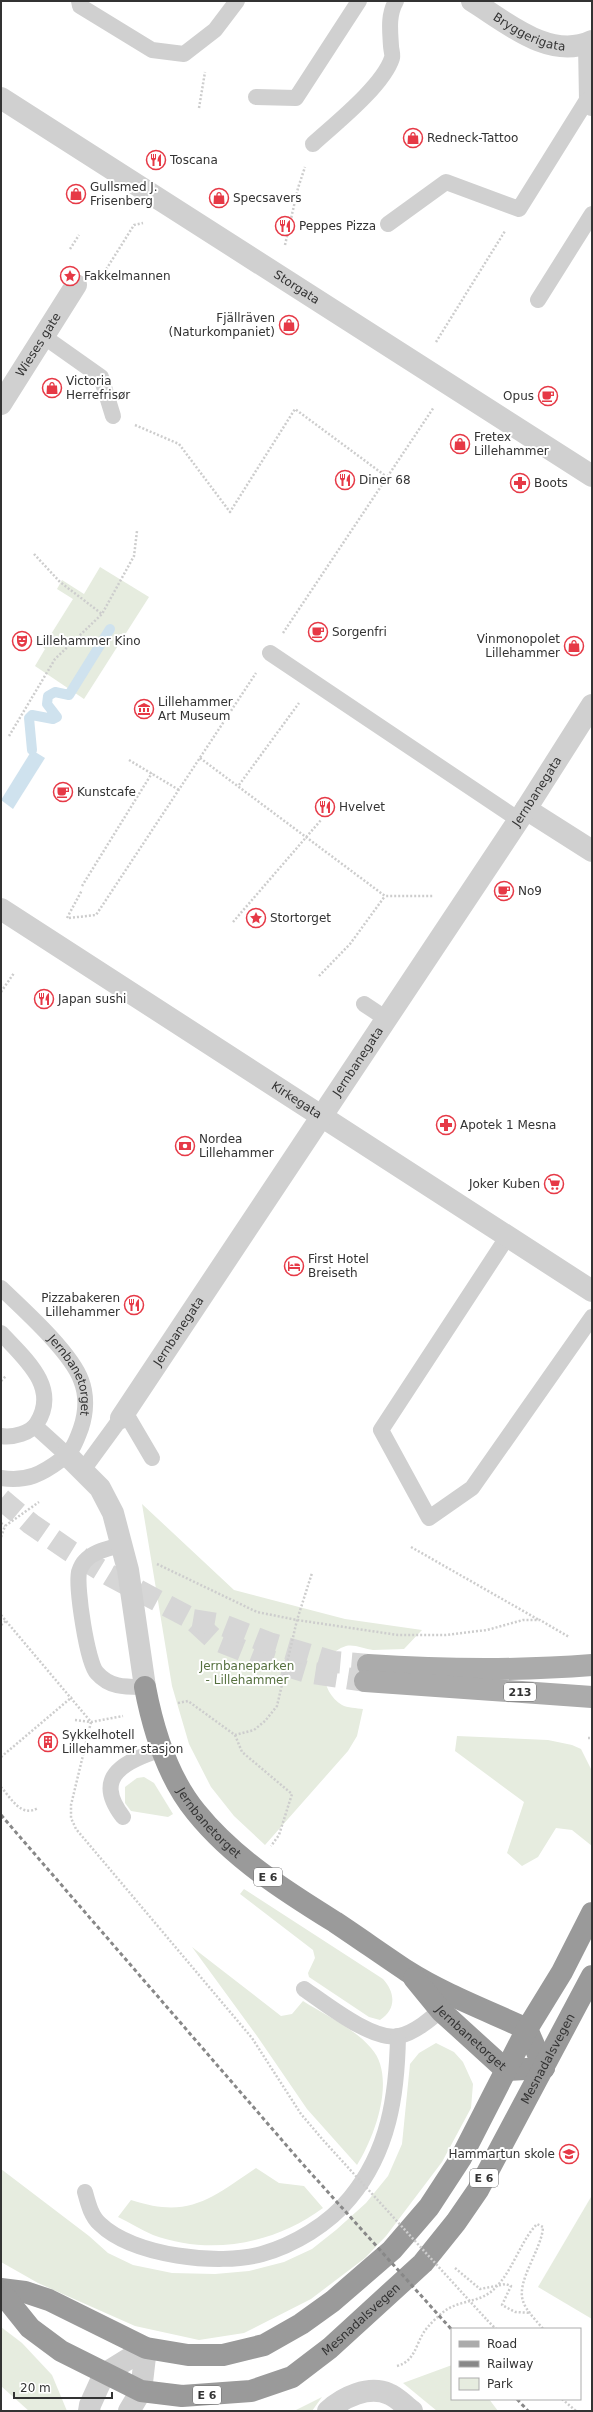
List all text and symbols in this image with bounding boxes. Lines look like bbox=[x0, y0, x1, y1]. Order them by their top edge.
street label: Bryggerigata bbox=[491, 10, 566, 54]
shop icon: Redneck-Tattoo bbox=[402, 127, 424, 149]
place label: Redneck-Tattoo bbox=[427, 131, 518, 145]
restaurant icon: Toscana bbox=[145, 149, 167, 171]
place label: Toscana bbox=[169, 153, 218, 167]
place label: Gullsmed J. Frisenberg bbox=[90, 180, 158, 208]
shop icon: Gullsmed J. Frisenberg bbox=[65, 183, 87, 205]
shop icon: Specsavers bbox=[208, 187, 230, 209]
place label: Specsavers bbox=[233, 191, 302, 205]
restaurant icon: Peppes Pizza bbox=[274, 215, 296, 237]
place label: Peppes Pizza bbox=[299, 219, 376, 233]
place icon: Fakkelmannen bbox=[59, 265, 81, 287]
street label: Storgata bbox=[271, 267, 322, 307]
place label: Fakkelmannen bbox=[84, 269, 171, 283]
street label: Wieses gate bbox=[13, 310, 64, 379]
place label: Fjällräven (Naturkompaniet) bbox=[169, 311, 275, 339]
shop icon: Fjällräven (Naturkompaniet) bbox=[278, 314, 300, 336]
place label: Victoria Herrefrisør bbox=[66, 374, 130, 402]
shop icon: Victoria Herrefrisør bbox=[41, 377, 63, 399]
cafe icon: Opus bbox=[537, 385, 559, 407]
place label: Opus bbox=[503, 389, 534, 403]
place label: Fretex Lillehammer bbox=[474, 430, 549, 458]
shop icon: Fretex Lillehammer bbox=[449, 433, 471, 455]
restaurant icon: Diner 68 bbox=[334, 469, 356, 491]
pharmacy icon: Boots bbox=[509, 472, 531, 494]
place label: Diner 68 bbox=[359, 473, 411, 487]
place label: Boots bbox=[534, 476, 568, 490]
cafe icon: Sorgenfri bbox=[307, 621, 329, 643]
place label: Sorgenfri bbox=[332, 625, 387, 639]
theatre icon: Lillehammer Kino bbox=[11, 630, 33, 652]
place label: Vinmonopolet Lillehammer bbox=[477, 632, 560, 660]
place label: Lillehammer Kino bbox=[36, 634, 141, 648]
shop icon: Vinmonopolet Lillehammer bbox=[563, 635, 585, 657]
place label: Lillehammer Art Museum bbox=[158, 695, 233, 723]
museum icon: Lillehammer Art Museum bbox=[133, 698, 155, 720]
street label: Jernbanegata bbox=[509, 754, 564, 830]
cafe icon: Kunstcafe bbox=[52, 781, 74, 803]
place label: Kunstcafe bbox=[77, 785, 136, 799]
restaurant icon: Hvelvet bbox=[314, 796, 336, 818]
place label: Hvelvet bbox=[339, 800, 385, 814]
cafe icon: No9 bbox=[493, 880, 515, 902]
place label: No9 bbox=[518, 884, 542, 898]
place icon: Stortorget bbox=[245, 907, 267, 929]
place label: Stortorget bbox=[270, 911, 331, 925]
restaurant icon: Japan sushi bbox=[33, 988, 55, 1010]
place label: Japan sushi bbox=[57, 992, 126, 1006]
street label: Jernbanegata bbox=[329, 1024, 386, 1100]
street label: Kirkegata bbox=[269, 1079, 324, 1121]
pharmacy icon: Apotek 1 Mesna bbox=[435, 1114, 457, 1136]
place label: Apotek 1 Mesna bbox=[460, 1118, 556, 1132]
place label: Nordea Lillehammer bbox=[199, 1132, 274, 1160]
bank icon: Nordea Lillehammer bbox=[174, 1135, 196, 1157]
supermarket icon: Joker Kuben bbox=[543, 1173, 565, 1195]
place label: Joker Kuben bbox=[468, 1177, 540, 1191]
place label: First Hotel Breiseth bbox=[308, 1252, 369, 1280]
hotel icon: First Hotel Breiseth bbox=[283, 1255, 305, 1277]
place label: Pizzabakeren Lillehammer bbox=[41, 1291, 120, 1319]
restaurant icon: Pizzabakeren Lillehammer bbox=[123, 1294, 145, 1316]
street label: Jernbanegata bbox=[150, 1294, 207, 1370]
street label: Jernbanetorget bbox=[44, 1331, 92, 1417]
park label: Jernbaneparken - Lillehammer bbox=[199, 1659, 294, 1687]
road number: 213 bbox=[504, 1683, 536, 1701]
place label: Sykkelhotell Lillehammer stasjon bbox=[62, 1728, 183, 1756]
building icon: Sykkelhotell Lillehammer stasjon bbox=[37, 1731, 59, 1753]
street label: Jernbanetorget bbox=[173, 1784, 244, 1861]
road number: E 6 bbox=[254, 1868, 282, 1886]
street label: Jernbanetorget bbox=[432, 2002, 509, 2074]
street label: Mesnadalsvegen bbox=[518, 2011, 578, 2107]
school or university icon: Hammartun skole bbox=[558, 2143, 580, 2165]
place label: Hammartun skole bbox=[448, 2147, 555, 2161]
road number: E 6 bbox=[470, 2169, 498, 2187]
street label: Mesnadalsvegen bbox=[319, 2280, 403, 2359]
legend bbox=[451, 2328, 581, 2400]
text: Road bbox=[487, 2337, 517, 2351]
text: Railway bbox=[487, 2357, 533, 2371]
scale bar bbox=[14, 2374, 112, 2400]
text: Park bbox=[487, 2377, 513, 2391]
text: 20 m bbox=[20, 2381, 51, 2395]
road number: E 6 bbox=[193, 2386, 221, 2404]

